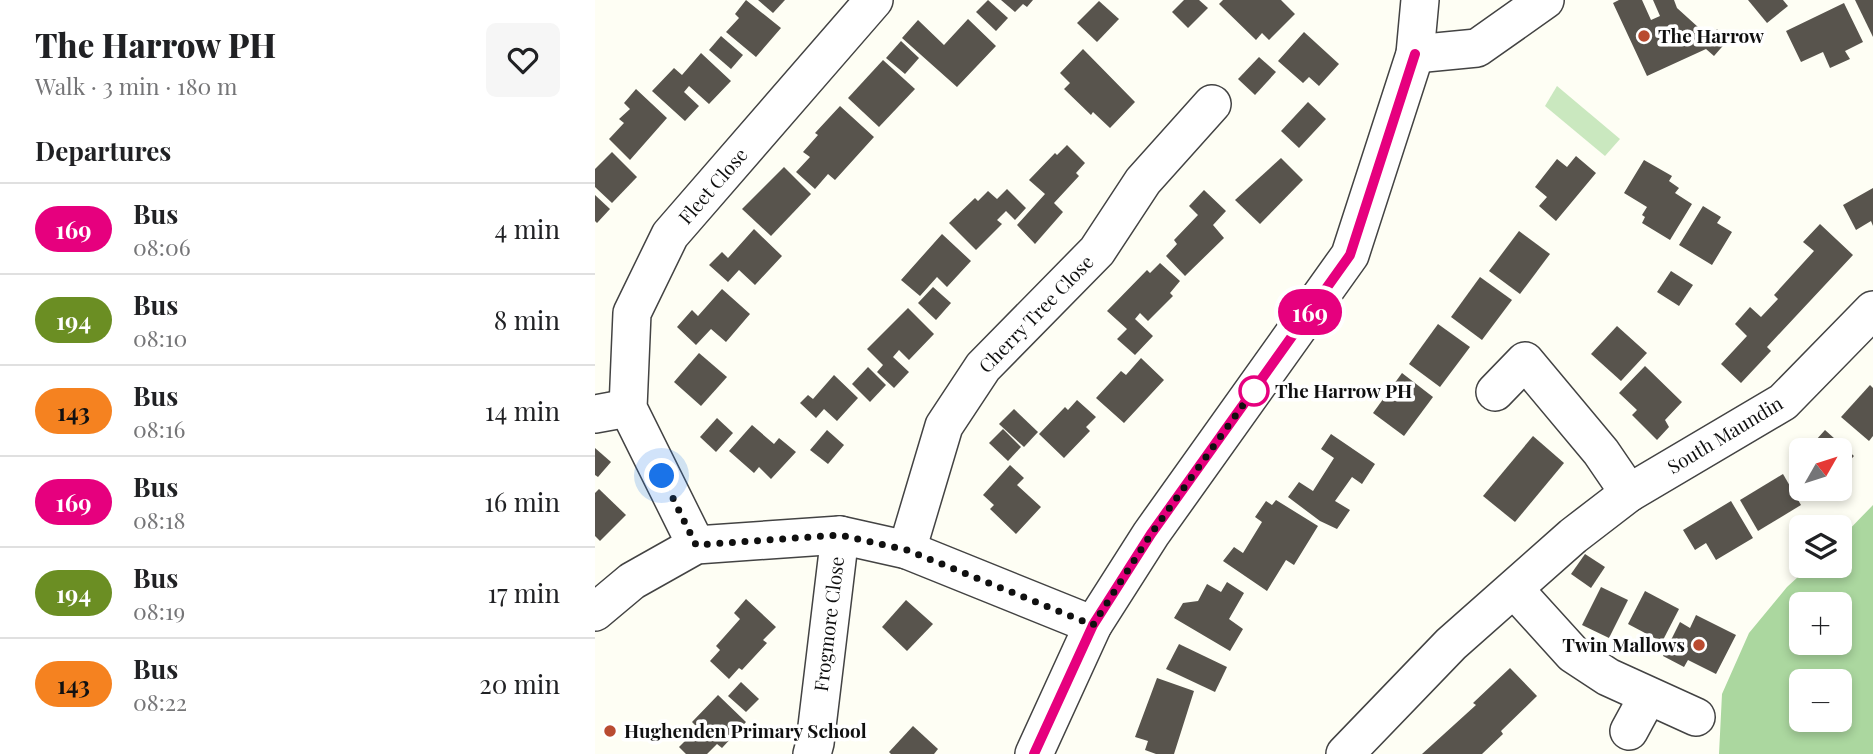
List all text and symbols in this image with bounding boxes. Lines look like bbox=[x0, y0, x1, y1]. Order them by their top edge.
text: The Harrow PH bbox=[35, 22, 276, 66]
place label: The Harrow bbox=[1658, 22, 1764, 48]
button: heart bbox=[486, 23, 560, 97]
marker: The Harrow bbox=[1636, 28, 1652, 44]
text: Walk · 3 min · 180 m bbox=[35, 70, 238, 101]
text: Departures bbox=[35, 133, 171, 168]
street label: Fleet Close bbox=[672, 142, 753, 229]
text: Bus bbox=[133, 196, 178, 231]
text: 4 min bbox=[494, 211, 560, 246]
text: 169 bbox=[56, 213, 91, 245]
text: 08:06 bbox=[133, 231, 191, 262]
street label: Cherry Tree Close bbox=[972, 249, 1098, 378]
text: Bus bbox=[133, 287, 178, 322]
line badge: 169 bbox=[1270, 289, 1350, 335]
text: 169 bbox=[1292, 296, 1328, 328]
text: 8 min bbox=[494, 302, 560, 337]
text: 194 bbox=[56, 304, 91, 336]
text: 08:10 bbox=[133, 322, 187, 353]
marker: The Harrow PH bbox=[1239, 376, 1269, 406]
place label: The Harrow PH bbox=[1275, 377, 1412, 403]
text: Bus bbox=[133, 378, 178, 413]
street label: South Maundin bbox=[1662, 389, 1788, 479]
text: 14 min bbox=[485, 393, 560, 428]
text: 143 bbox=[57, 395, 90, 427]
text: 08:16 bbox=[133, 413, 185, 444]
north arrow bbox=[1789, 438, 1851, 500]
map controls bbox=[1789, 438, 1852, 732]
your location bbox=[644, 458, 679, 493]
text: Bus bbox=[133, 469, 178, 504]
text: 16 min bbox=[484, 484, 560, 519]
text: 169 bbox=[56, 486, 91, 518]
text: 08:18 bbox=[133, 504, 185, 535]
button: layers bbox=[1789, 515, 1852, 578]
street label: Frogmore Close bbox=[807, 555, 849, 693]
text: Bus bbox=[133, 560, 178, 595]
text: 17 min bbox=[487, 575, 560, 610]
text: 194 bbox=[56, 577, 91, 609]
button: + bbox=[1789, 592, 1852, 655]
text: 08:19 bbox=[133, 595, 185, 626]
place label: Twin Mallows bbox=[1562, 631, 1685, 657]
marker: Twin Mallows bbox=[1691, 637, 1707, 653]
text: Bus bbox=[133, 651, 178, 686]
text: 20 min bbox=[479, 666, 560, 701]
text: 143 bbox=[57, 668, 90, 700]
button: − bbox=[1789, 669, 1852, 732]
text: 08:22 bbox=[133, 686, 187, 717]
place label: Hughenden Primary School bbox=[624, 717, 867, 743]
marker: Hughenden Primary School bbox=[602, 723, 618, 739]

